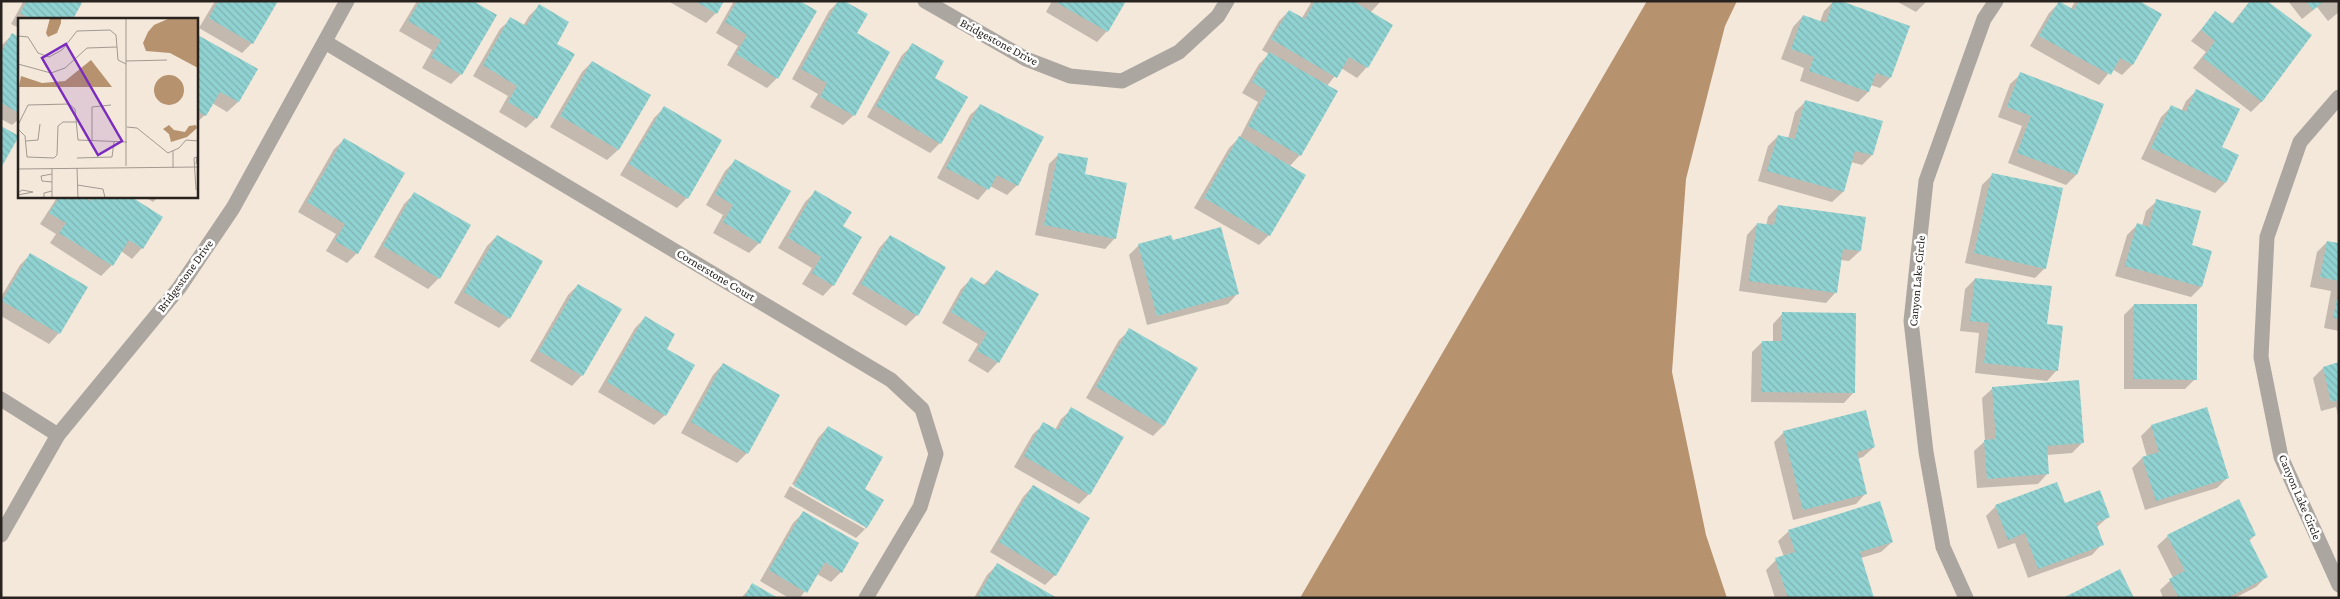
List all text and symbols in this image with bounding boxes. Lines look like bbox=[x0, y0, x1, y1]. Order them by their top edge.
street label: Bridgestone Drive bbox=[958, 16, 1040, 68]
inset map bbox=[18, 18, 198, 198]
street label: Canyon Lake Circle bbox=[1906, 235, 1928, 327]
street label: Bridgestone Drive bbox=[154, 237, 216, 315]
street label: Cornerstone Court bbox=[674, 246, 759, 305]
street label: Canyon Lake Circle bbox=[2276, 452, 2324, 542]

